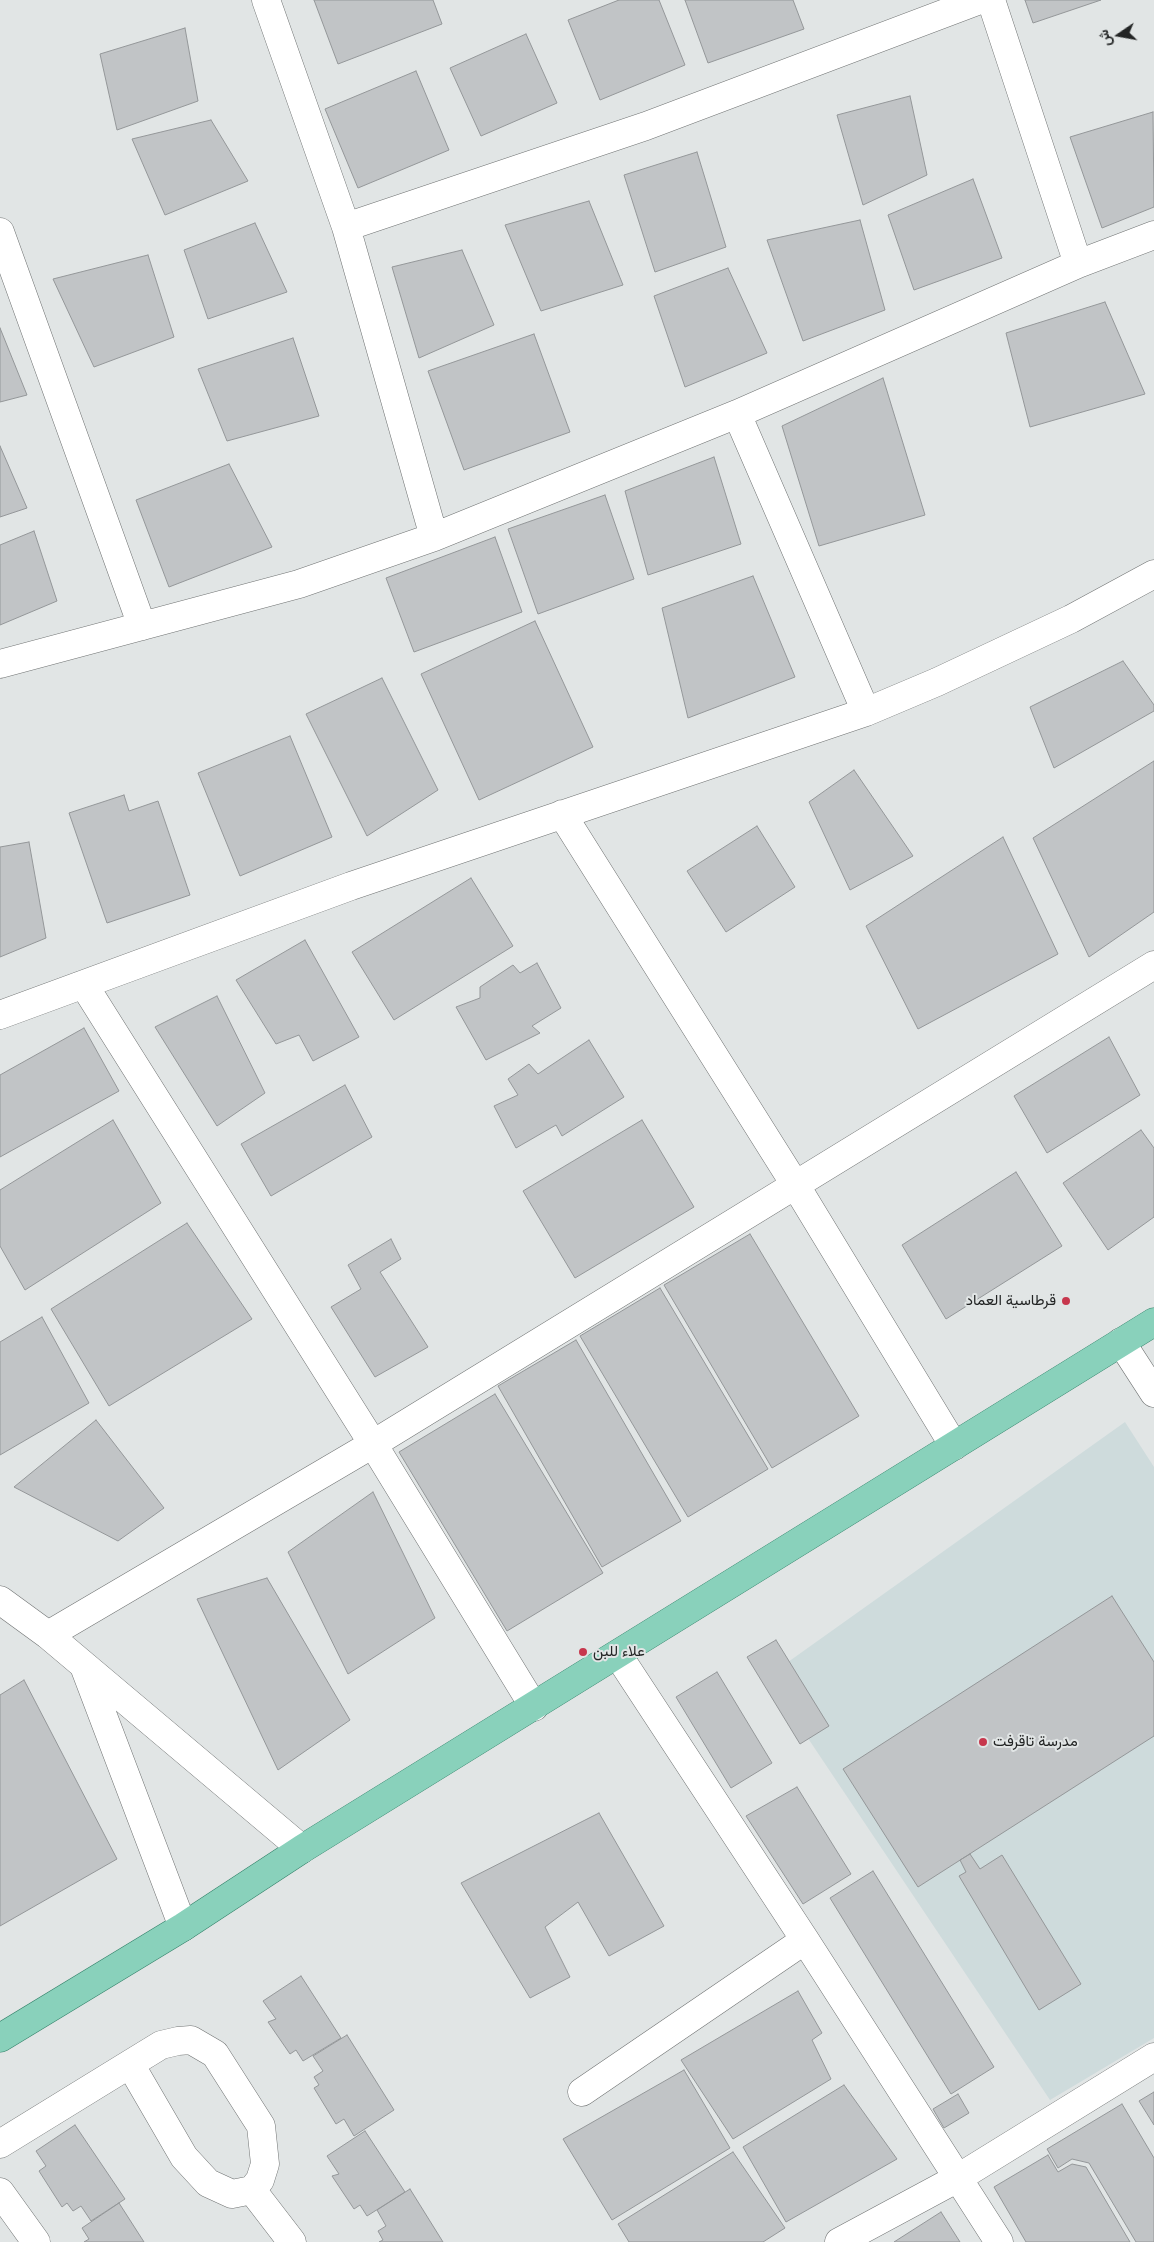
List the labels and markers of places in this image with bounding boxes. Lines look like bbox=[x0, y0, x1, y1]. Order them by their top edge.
place label: قرطاسية العماد bbox=[966, 1292, 1056, 1310]
marker: قرطاسية العماد bbox=[1060, 1295, 1072, 1307]
place label: علاء للبن bbox=[593, 1643, 645, 1661]
marker: علاء للبن bbox=[577, 1646, 589, 1658]
place label: مدرسة تاقرفت bbox=[993, 1733, 1078, 1751]
marker: مدرسة تاقرفت bbox=[977, 1736, 989, 1748]

